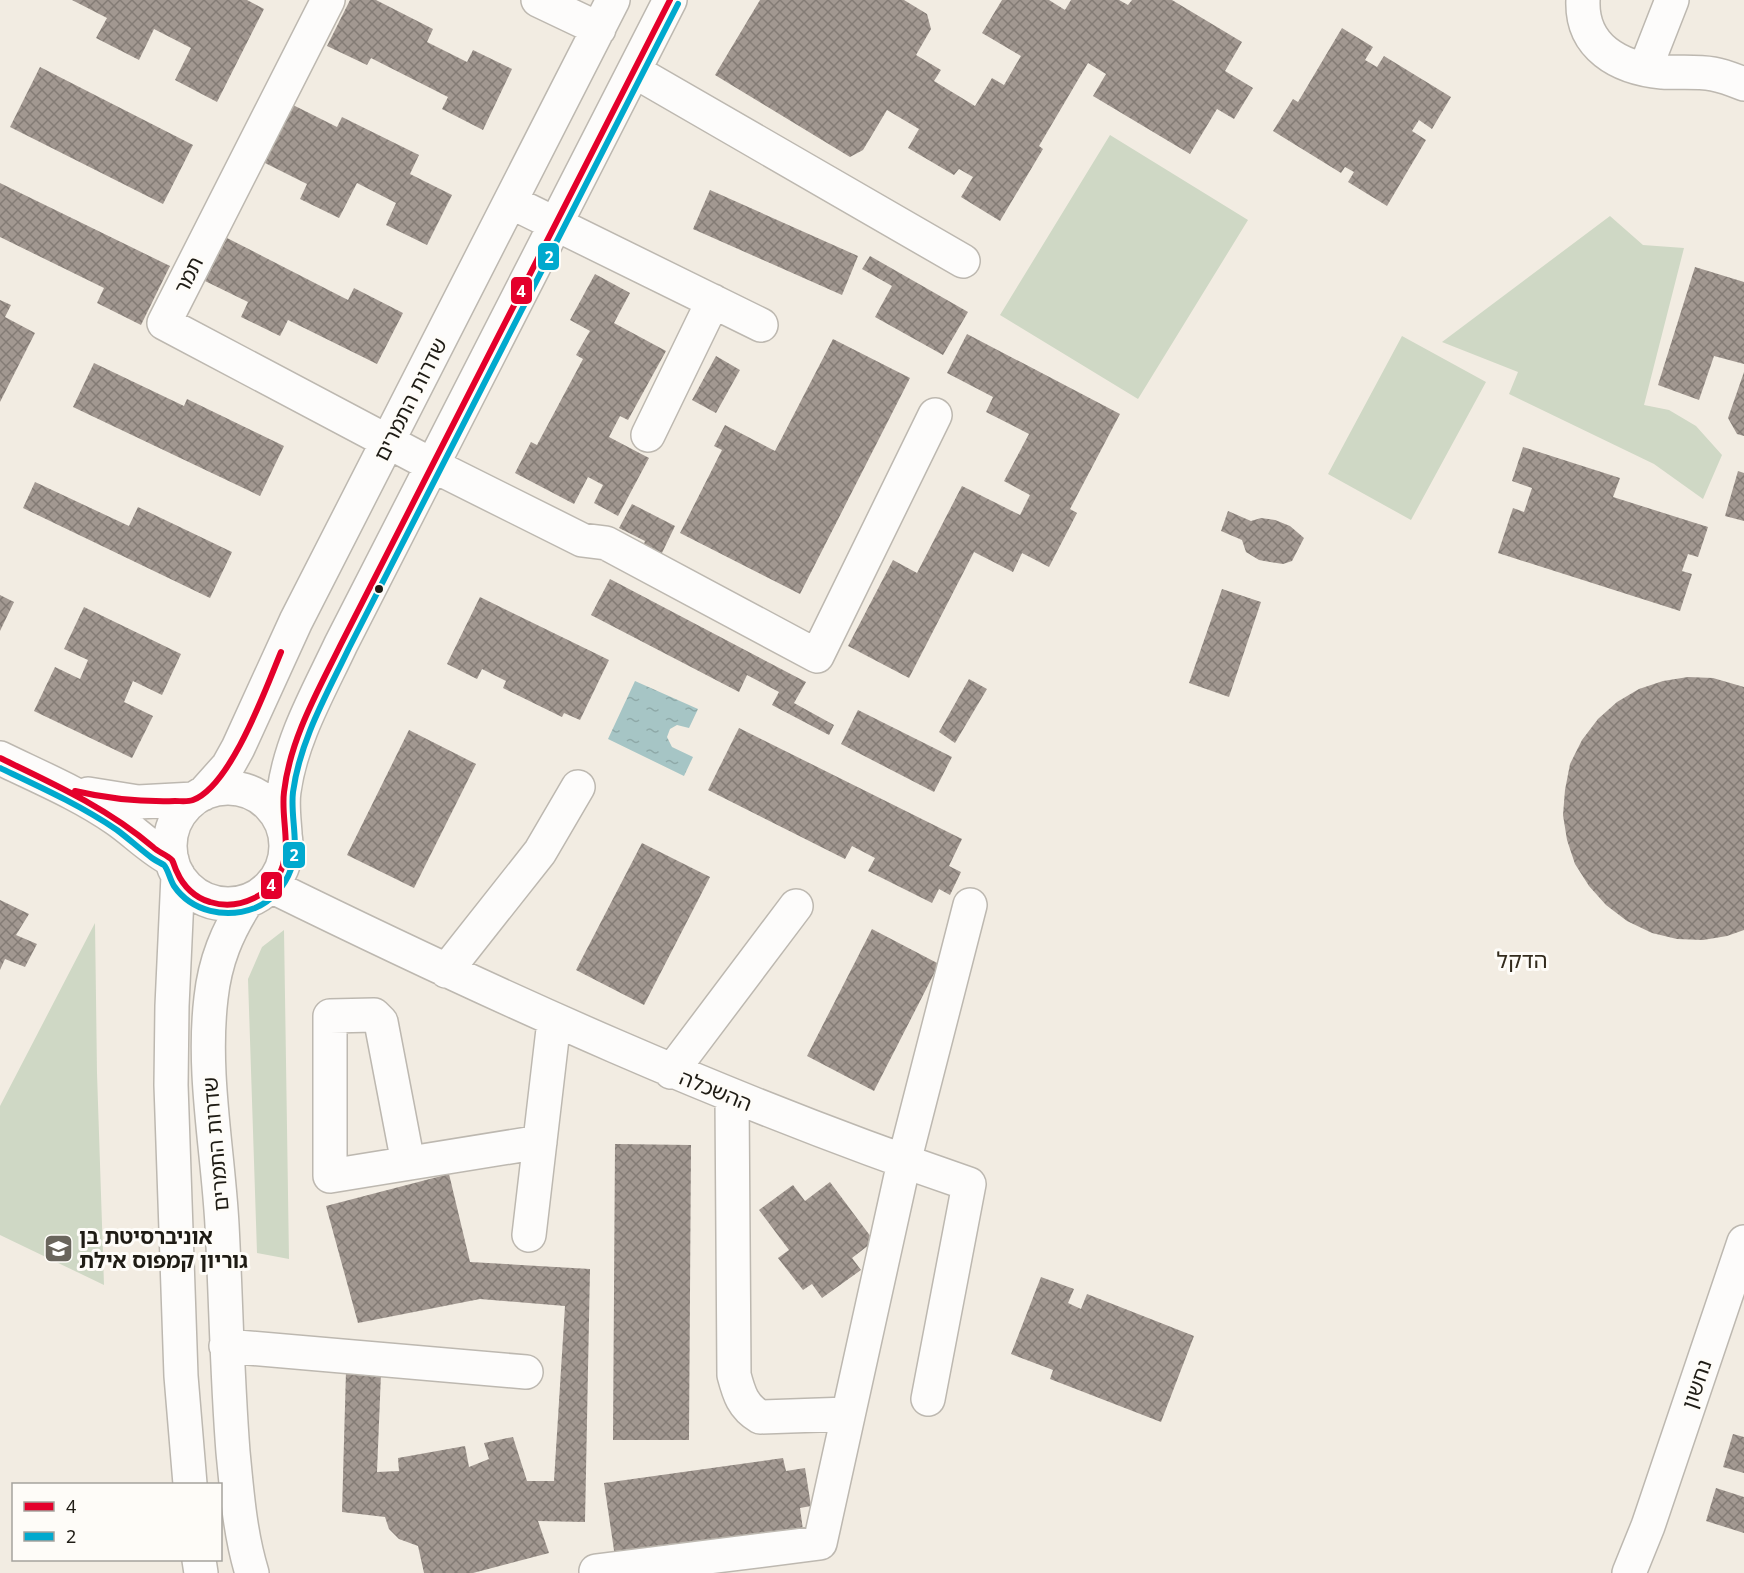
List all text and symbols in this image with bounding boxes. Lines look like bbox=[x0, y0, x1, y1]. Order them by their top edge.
line badge: 2 bbox=[537, 242, 560, 271]
text: 2 bbox=[544, 246, 554, 268]
street label: תמר bbox=[167, 251, 209, 299]
line badge: 4 bbox=[510, 276, 533, 305]
text: 4 bbox=[516, 280, 526, 302]
street label: שדרות התמרים bbox=[367, 333, 453, 465]
unlabelled marker bbox=[373, 583, 385, 595]
line badge: 2 bbox=[282, 841, 306, 869]
text: 2 bbox=[289, 844, 299, 866]
line badge: 4 bbox=[260, 871, 283, 900]
text: 4 bbox=[266, 874, 276, 896]
district label: הדקל bbox=[1497, 944, 1548, 974]
street label: ההשכלה bbox=[675, 1063, 757, 1117]
street label: שדרות התמרים bbox=[195, 1076, 235, 1212]
place label: אוניברסיטת בן גוריון קמפוס אילת bbox=[79, 1222, 248, 1274]
school or university icon: אוניברסיטת בן גוריון קמפוס אילת bbox=[42, 1232, 74, 1264]
street label: נחשון bbox=[1675, 1356, 1717, 1412]
legend bbox=[12, 1483, 222, 1561]
text: 4 bbox=[66, 1494, 76, 1518]
text: 2 bbox=[66, 1524, 76, 1548]

